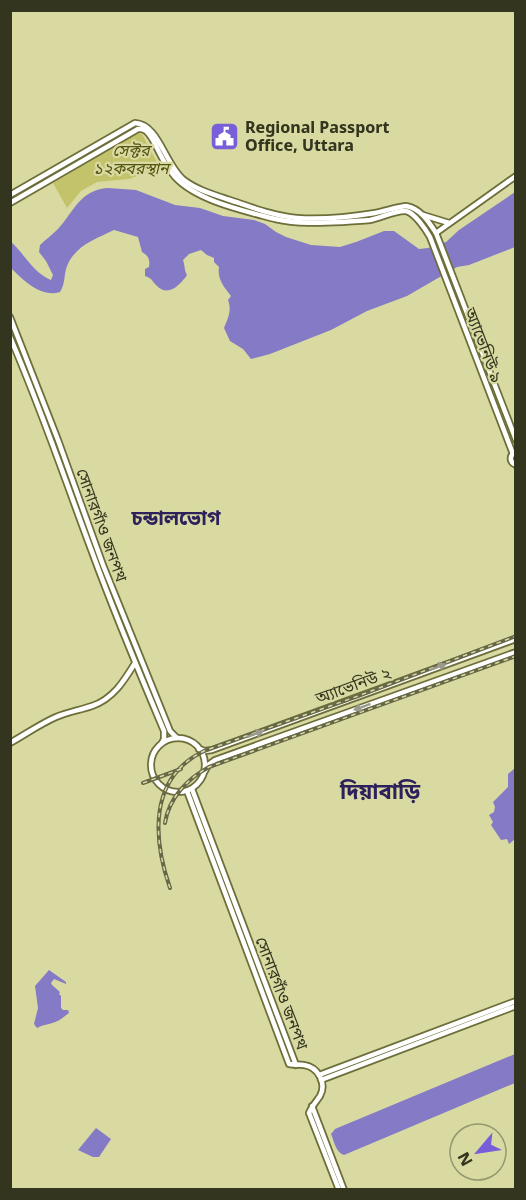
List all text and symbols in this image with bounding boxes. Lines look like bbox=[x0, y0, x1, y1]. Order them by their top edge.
place label: Regional Passport Office, Uttara bbox=[245, 118, 390, 158]
public building icon: Regional Passport Office, Uttara bbox=[208, 120, 240, 152]
park label: সেক্টর ১২কবরস্থান bbox=[93, 141, 172, 181]
street label: অ্যাভেনিউ ৯ bbox=[457, 304, 507, 386]
street label: সোনারগাঁও জনপথ bbox=[69, 466, 131, 586]
district label: চন্ডালভোগ bbox=[130, 507, 221, 533]
one-way arrow bbox=[429, 662, 447, 671]
street label: অ্যাভেনিউ ২ bbox=[312, 663, 395, 711]
one-way arrow bbox=[353, 703, 371, 713]
one-way arrow bbox=[246, 729, 264, 739]
district label: দিয়াবাড়ি bbox=[339, 779, 421, 808]
street label: সোনারগাঁও জনপথ bbox=[249, 934, 312, 1054]
north arrow bbox=[448, 1122, 508, 1182]
text: N bbox=[454, 1147, 479, 1169]

